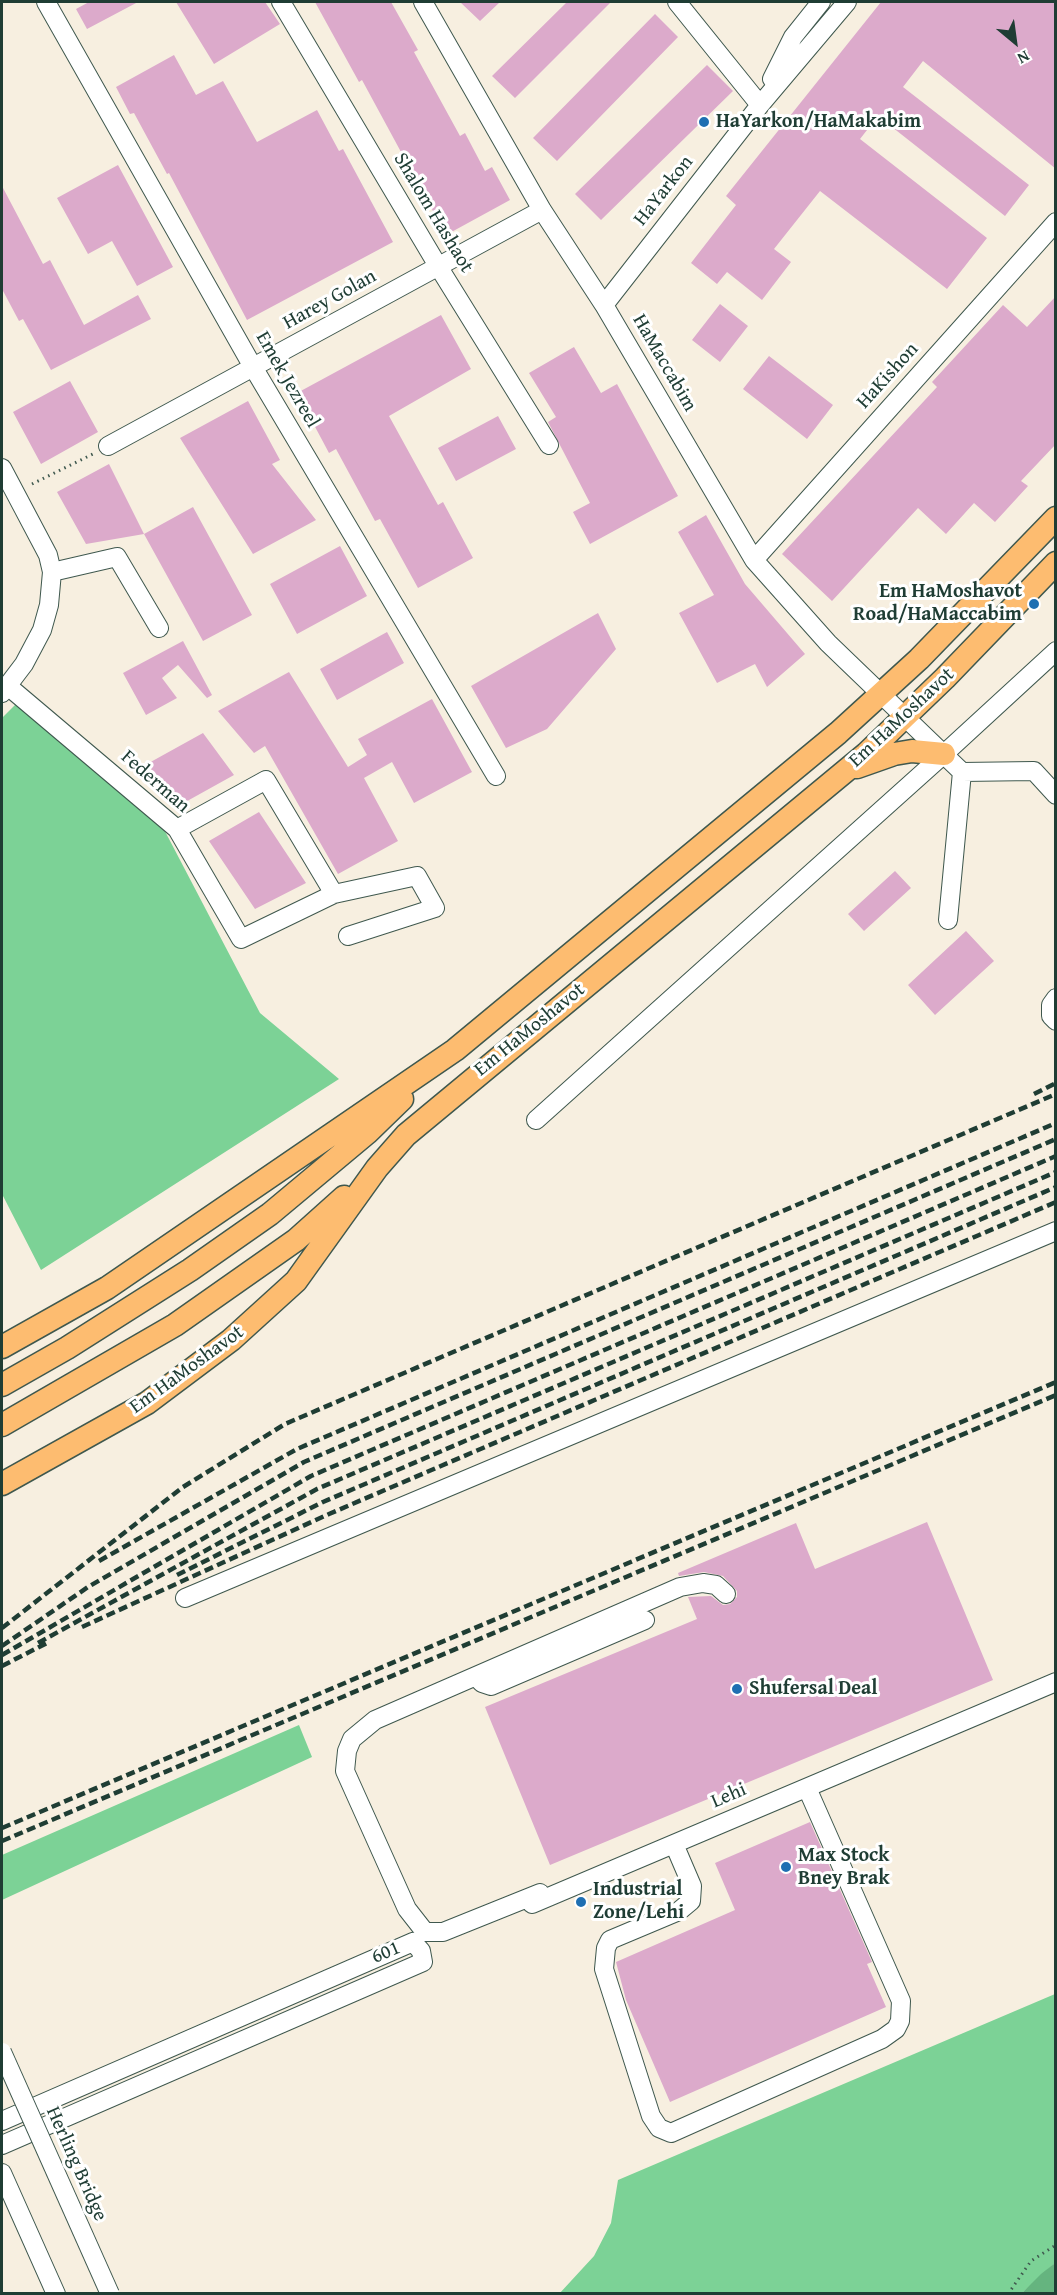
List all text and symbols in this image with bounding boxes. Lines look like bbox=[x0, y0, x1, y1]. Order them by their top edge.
north arrow bbox=[985, 12, 1045, 72]
text: N bbox=[1013, 45, 1034, 71]
place label: HaYarkon/HaMakabim bbox=[716, 110, 921, 134]
marker: HaYarkon/HaMakabim bbox=[697, 115, 711, 129]
street label: Shalom Hashaot bbox=[388, 149, 478, 277]
street label: HaYarkon bbox=[629, 151, 699, 231]
street label: Harey Golan bbox=[279, 265, 381, 335]
street label: HaMaccabim bbox=[627, 310, 701, 416]
street label: Emek Jezreel bbox=[250, 328, 324, 432]
street label: HaKishon bbox=[852, 338, 924, 414]
place label: Em HaMoshavot Road/HaMaccabim bbox=[853, 580, 1022, 627]
marker: Em HaMoshavot Road/HaMaccabim bbox=[1027, 597, 1041, 611]
street label: Em HaMoshavot bbox=[844, 663, 960, 773]
street label: Federman bbox=[116, 745, 194, 819]
street label: Em HaMoshavot bbox=[470, 978, 590, 1082]
street label: Em HaMoshavot bbox=[125, 1321, 249, 1419]
place label: Shufersal Deal bbox=[749, 1677, 878, 1701]
marker: Shufersal Deal bbox=[730, 1682, 744, 1696]
street label: Lehi bbox=[708, 1778, 750, 1814]
place label: Max Stock Bney Brak bbox=[798, 1844, 890, 1891]
marker: Max Stock Bney Brak bbox=[779, 1860, 793, 1874]
place label: Industrial Zone/Lehi bbox=[593, 1878, 684, 1925]
marker: Industrial Zone/Lehi bbox=[574, 1895, 588, 1909]
street label: 601 bbox=[368, 1936, 404, 1970]
street label: Herling Bridge bbox=[40, 2103, 112, 2225]

